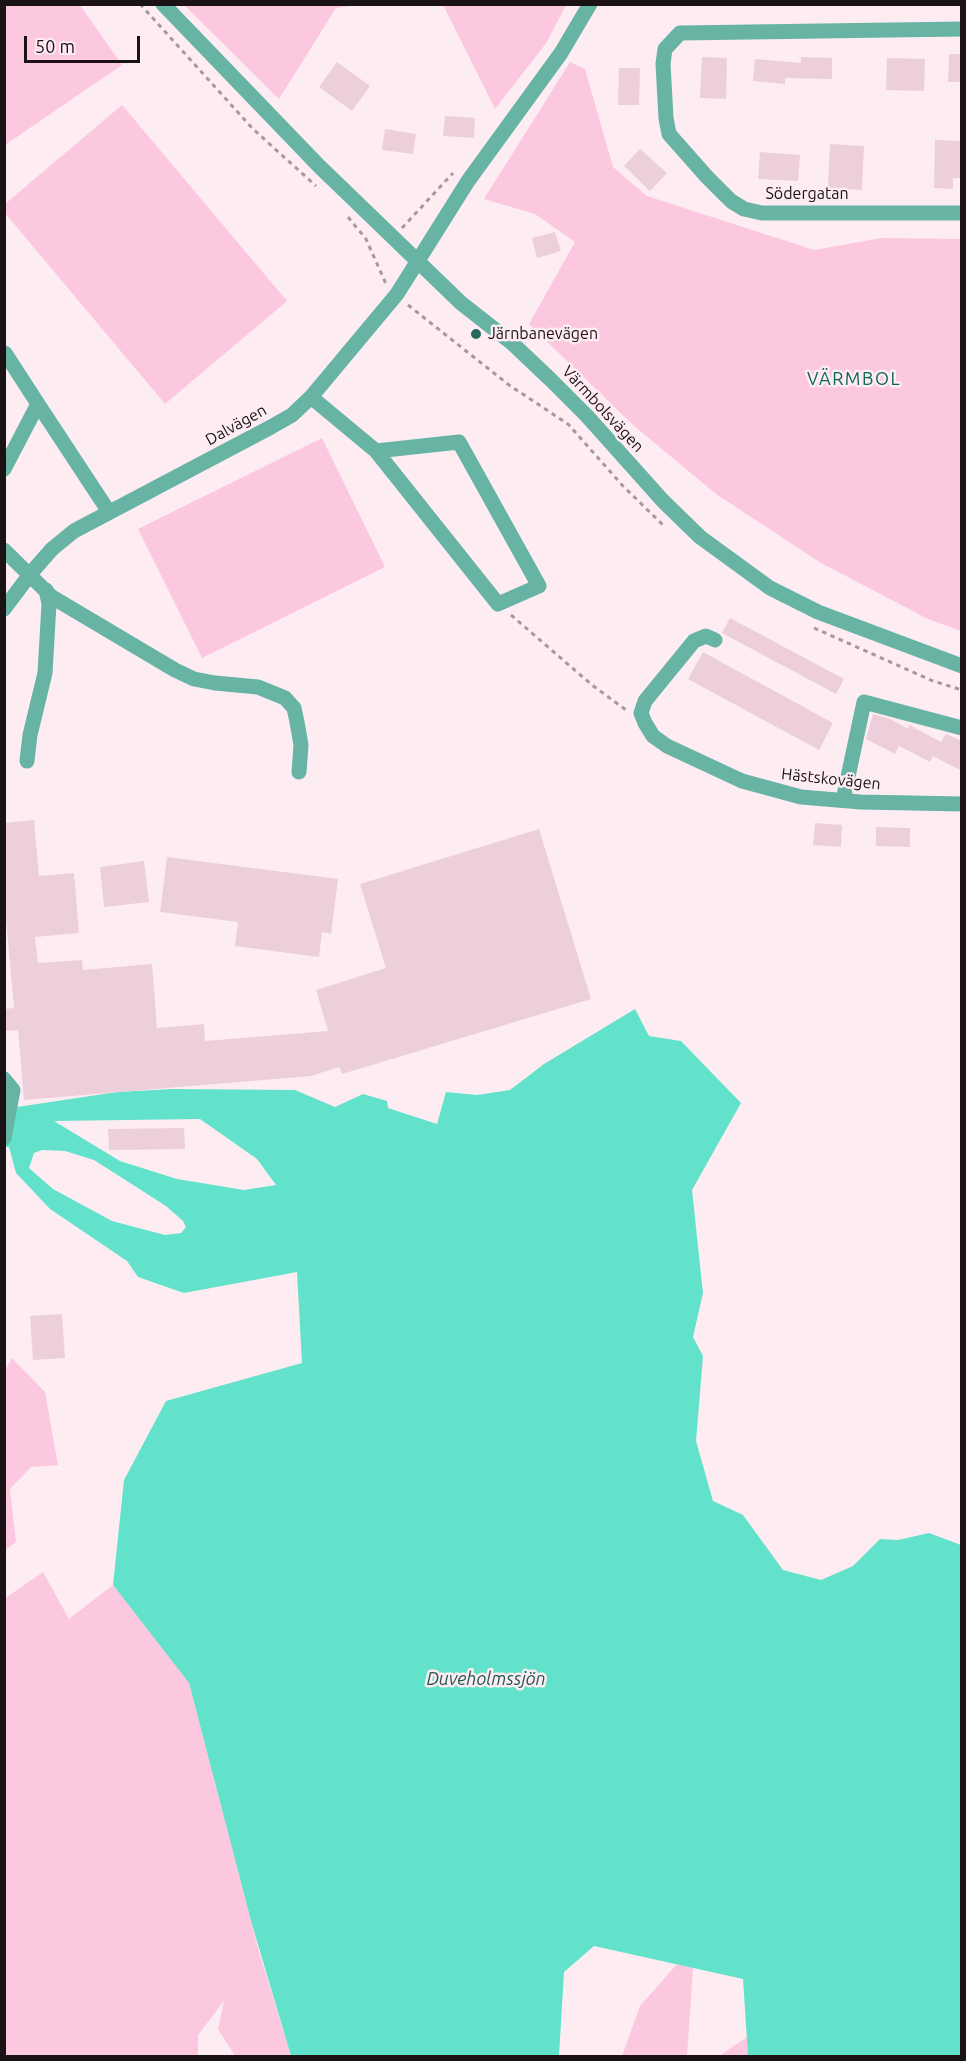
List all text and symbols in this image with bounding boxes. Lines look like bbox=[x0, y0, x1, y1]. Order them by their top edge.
scale bar bbox=[27, 24, 142, 62]
text: 50 m bbox=[35, 36, 75, 56]
street label: Södergatan bbox=[765, 184, 849, 204]
place label: Järnbanevägen bbox=[488, 324, 598, 344]
marker: Järnbanevägen bbox=[469, 327, 483, 341]
street label: Värmbolsvägen bbox=[558, 362, 648, 456]
district label: VÄRMBOL bbox=[807, 368, 901, 390]
street label: Dalvägen bbox=[202, 400, 270, 450]
street label: Hästskovägen bbox=[780, 764, 882, 794]
water label: Duveholmssjön bbox=[426, 1668, 546, 1690]

